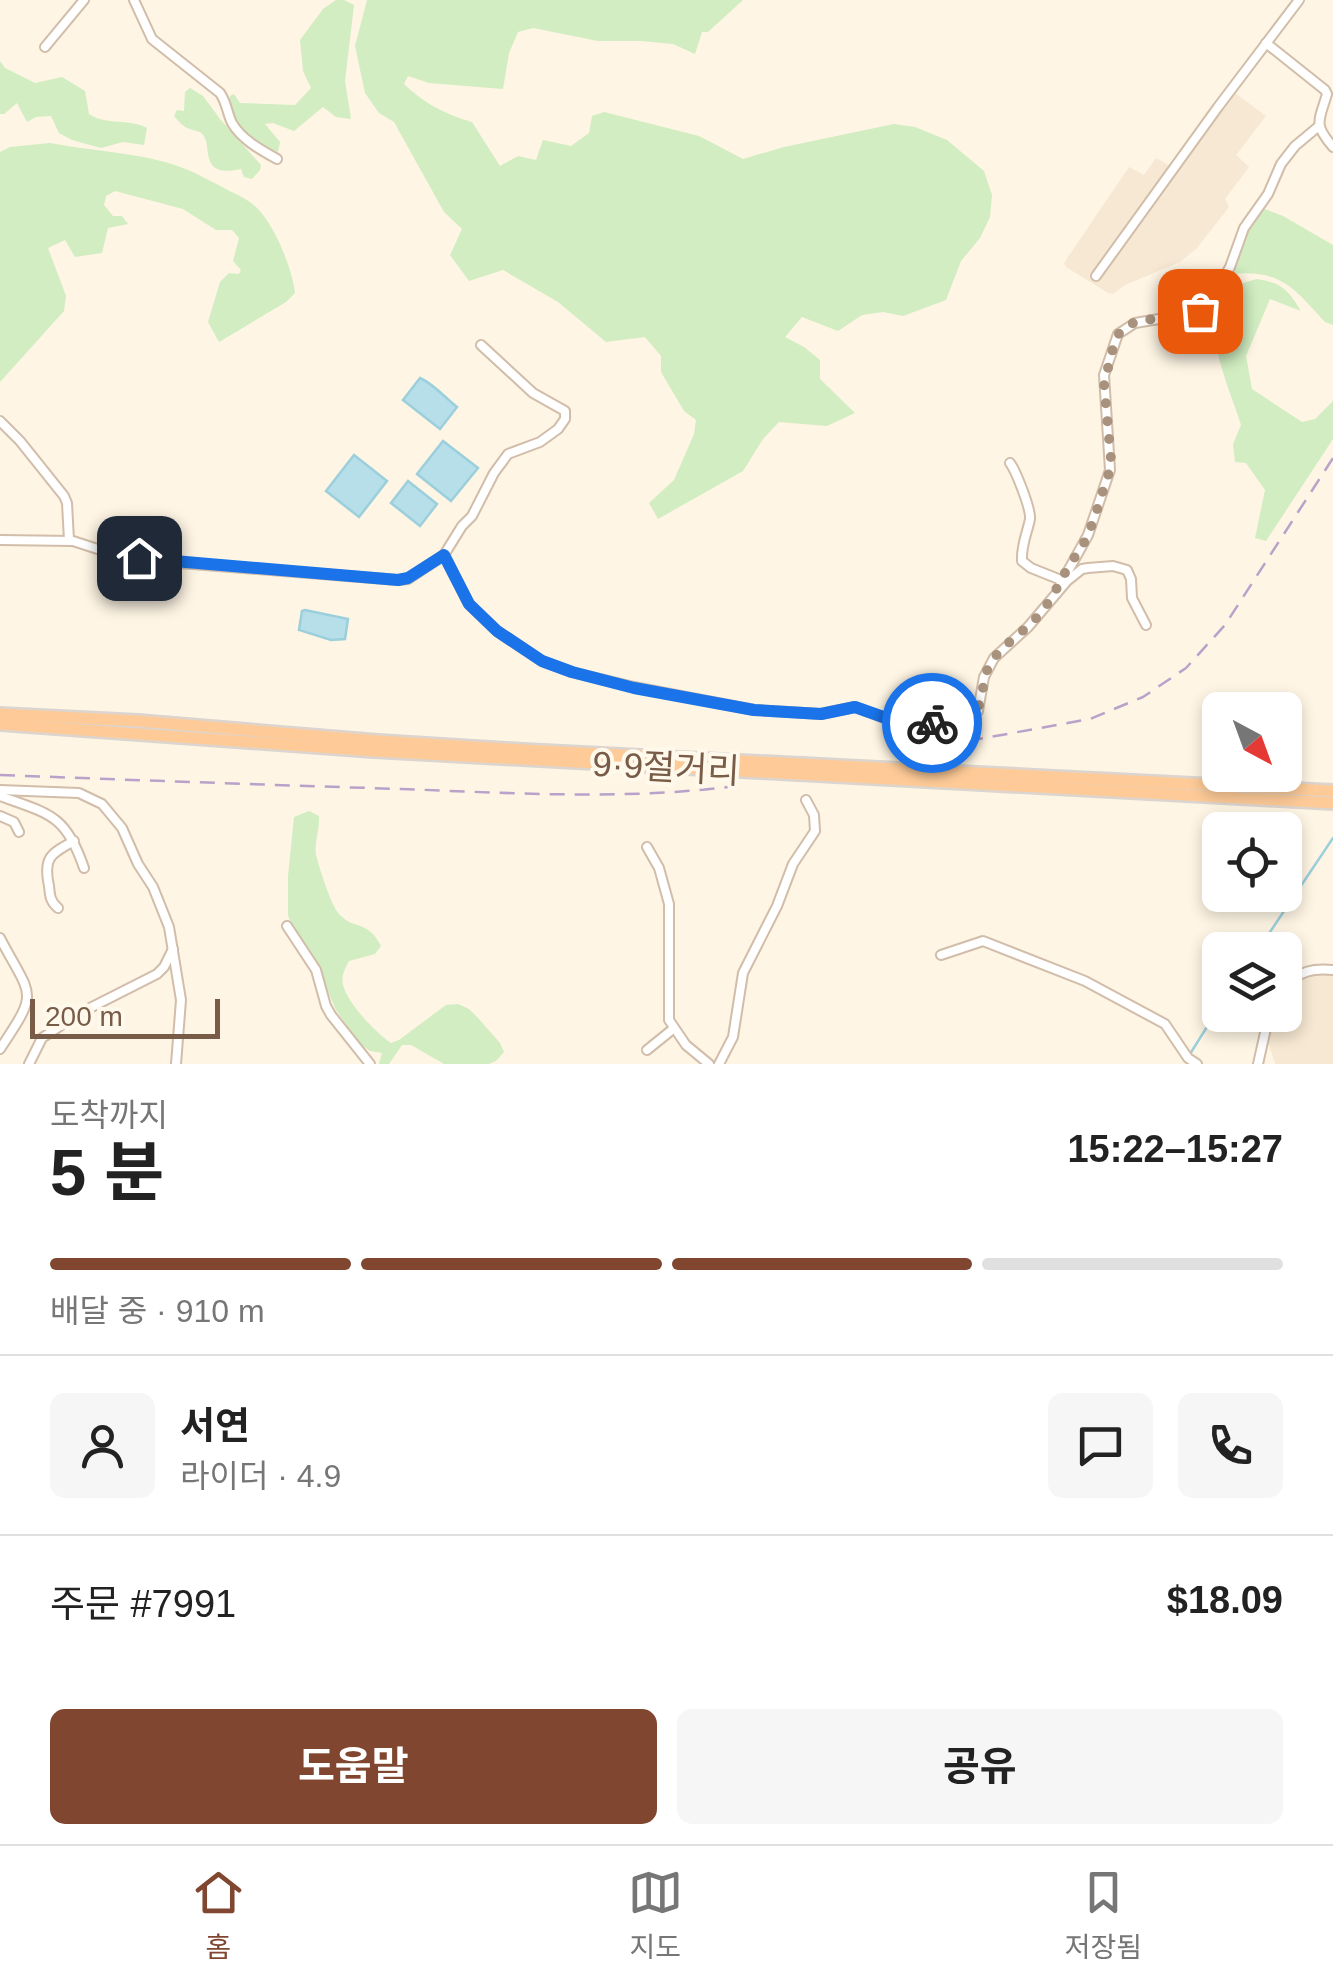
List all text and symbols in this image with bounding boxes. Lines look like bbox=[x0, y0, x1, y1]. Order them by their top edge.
pin bbox=[1158, 269, 1243, 354]
icon: bag bbox=[1173, 284, 1228, 339]
pin bbox=[97, 516, 182, 601]
icon: home bbox=[112, 531, 167, 586]
courier bbox=[882, 673, 982, 773]
north arrow bbox=[1202, 692, 1302, 792]
map controls bbox=[1202, 692, 1302, 1032]
icon: bike bbox=[905, 696, 960, 751]
street label: 9·9절거리 bbox=[591, 744, 741, 790]
button: locate bbox=[1202, 812, 1302, 912]
button: layers bbox=[1202, 932, 1302, 1032]
scale bar bbox=[30, 994, 220, 1038]
text: 200 m bbox=[45, 1001, 123, 1032]
text: 도착까지 bbox=[50, 1097, 168, 1133]
text: 15:22–15:27 bbox=[1067, 1128, 1283, 1170]
text: 5 분 bbox=[50, 1136, 164, 1209]
text: 배달 중 · 910 m bbox=[50, 1293, 265, 1329]
button: person bbox=[50, 1393, 155, 1498]
button: chat bbox=[1048, 1393, 1153, 1498]
button: phone bbox=[1178, 1393, 1283, 1498]
text: 서연 bbox=[180, 1405, 250, 1447]
text: 라이더 · 4.9 bbox=[180, 1458, 341, 1494]
text: $18.09 bbox=[1167, 1579, 1283, 1621]
text: 주문 #7991 bbox=[50, 1583, 236, 1625]
button: 도움말 bbox=[50, 1709, 657, 1824]
button: 공유 bbox=[677, 1709, 1283, 1824]
tab: 홈 bbox=[191, 1865, 246, 1965]
tab: 지도 bbox=[628, 1865, 683, 1965]
tab: 저장됨 bbox=[1065, 1865, 1142, 1965]

